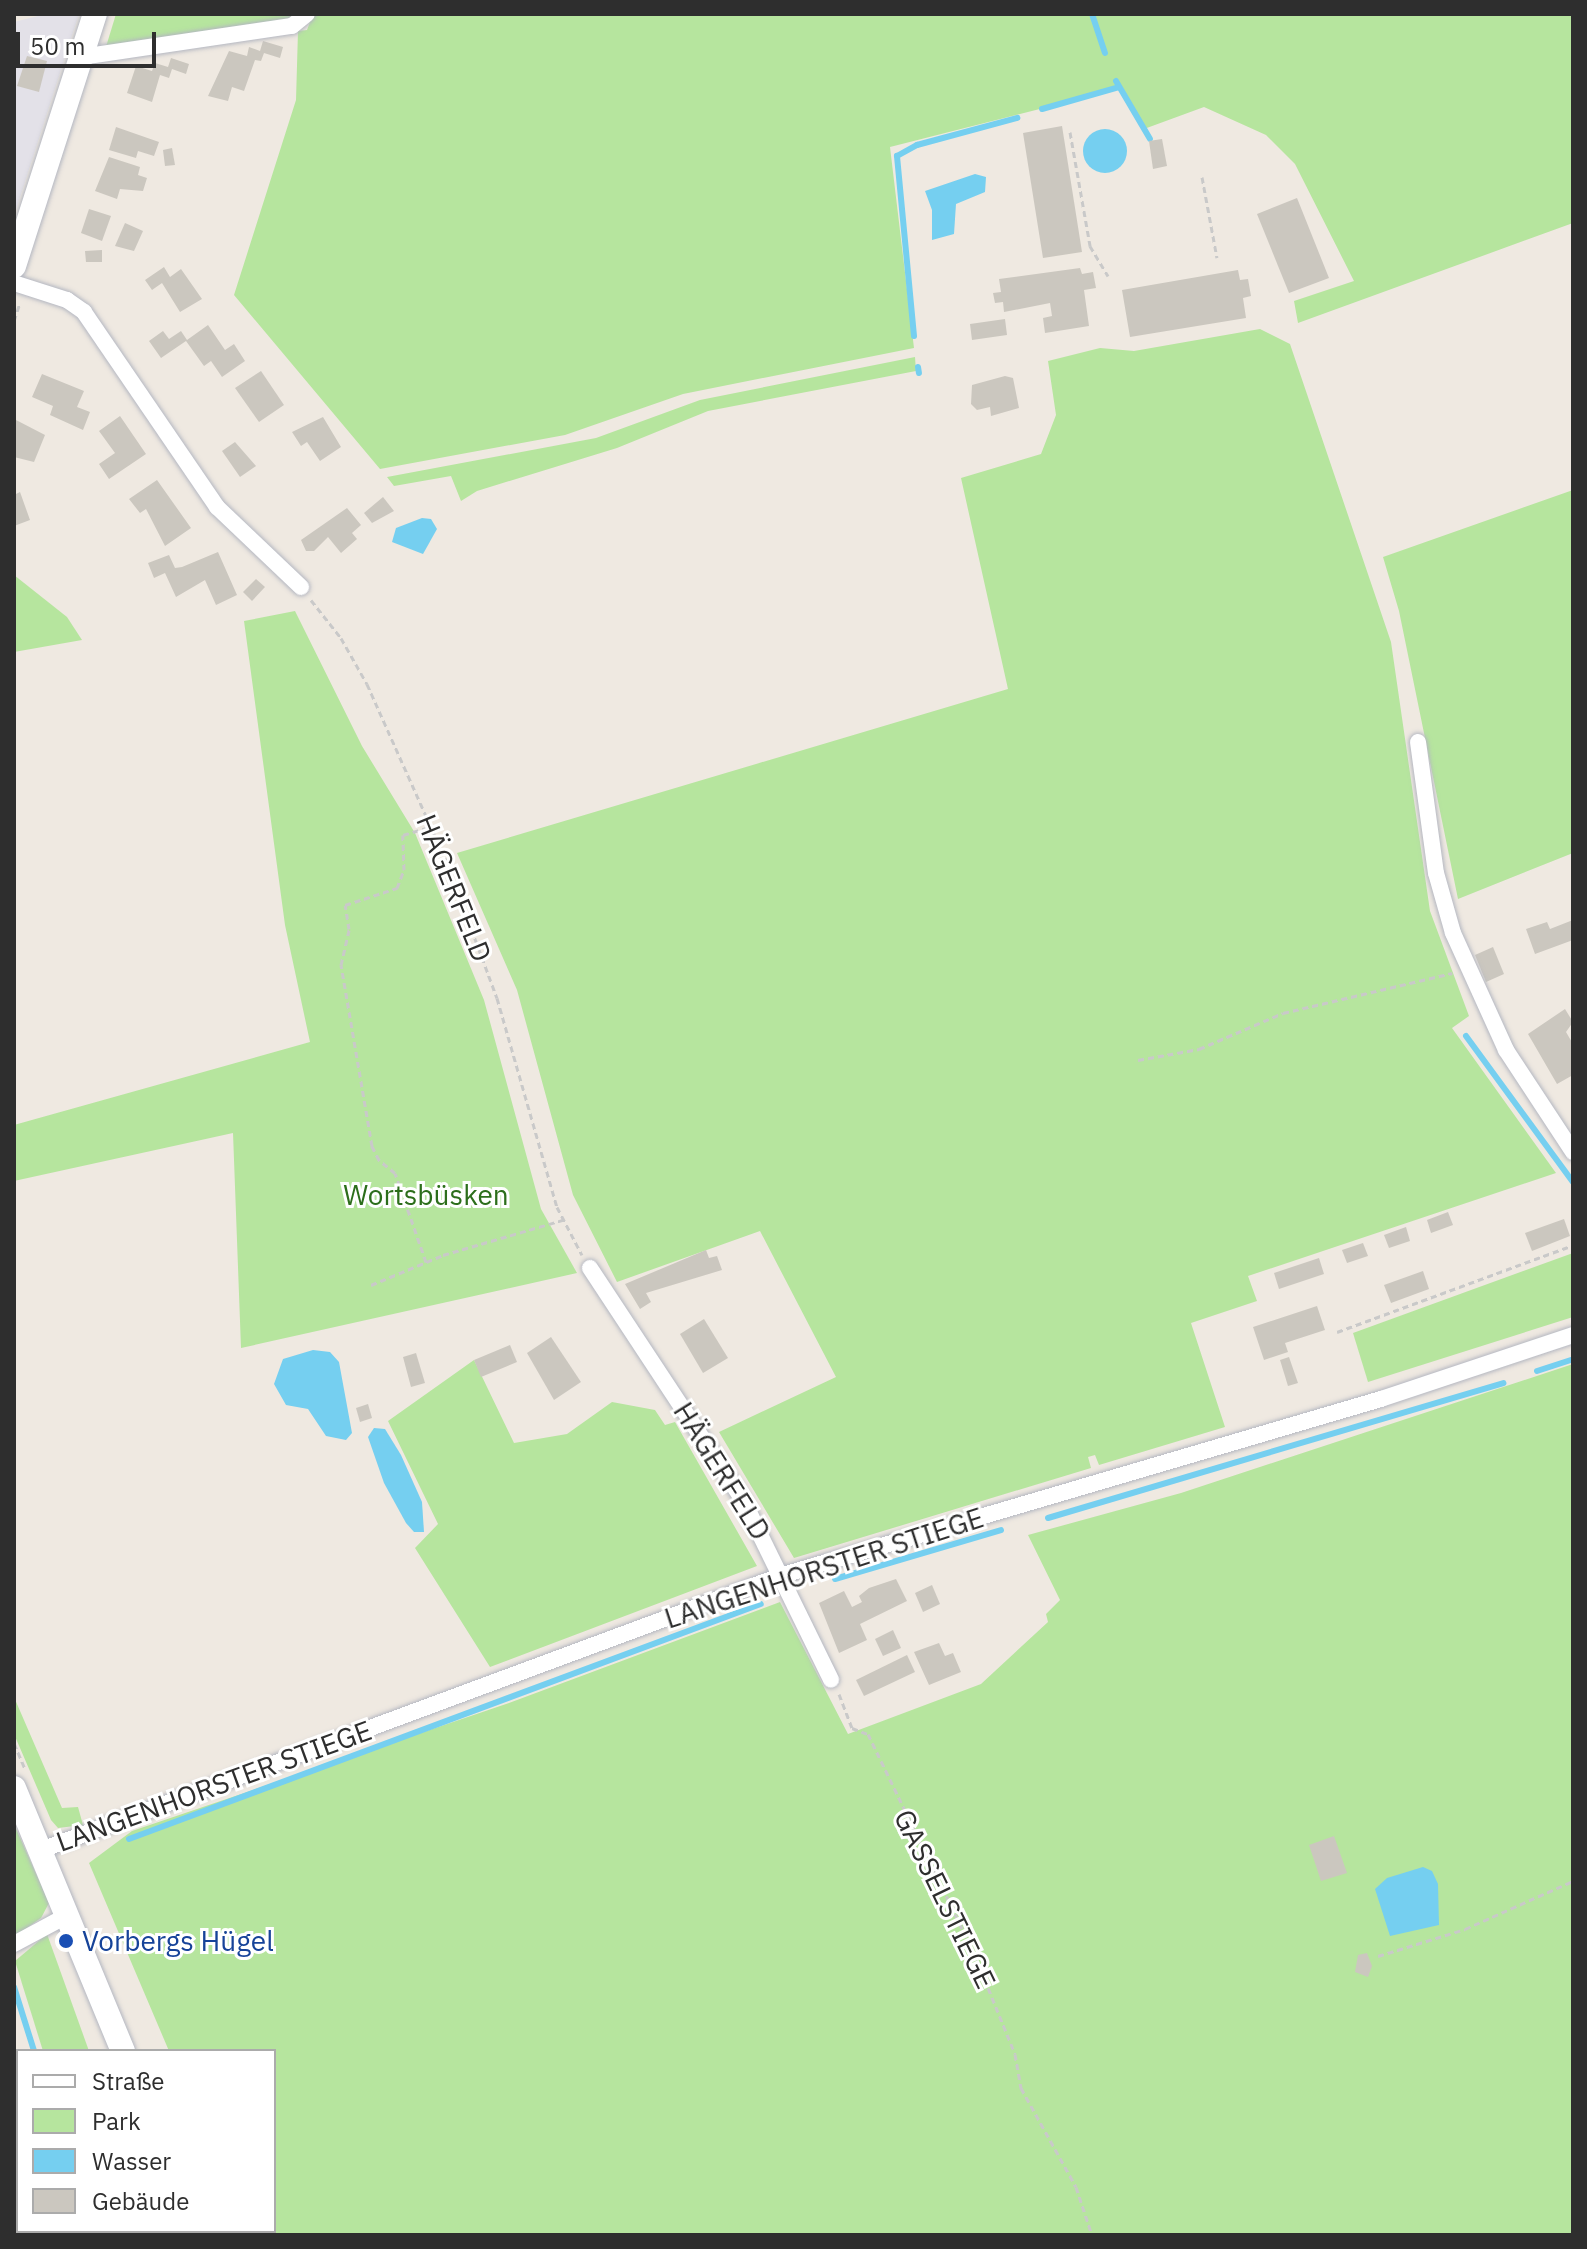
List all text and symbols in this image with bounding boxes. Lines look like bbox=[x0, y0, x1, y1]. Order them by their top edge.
scale bar bbox=[20, 16, 160, 66]
text: 50 m bbox=[30, 30, 85, 62]
street label: HÄGERFELD bbox=[409, 809, 499, 967]
park label: Wortsbüsken bbox=[343, 1178, 509, 1212]
street label: HÄGERFELD bbox=[666, 1396, 778, 1546]
street label: LANGENHORSTER STIEGE bbox=[660, 1501, 988, 1635]
street label: LANGENHORSTER STIEGE bbox=[52, 1713, 376, 1859]
street label: GASSELSTIEGE bbox=[887, 1804, 1003, 1994]
place label: Vorbergs Hügel bbox=[82, 1924, 274, 1958]
marker: Vorbergs Hügel bbox=[57, 1932, 75, 1950]
legend bbox=[16, 2049, 276, 2233]
text: Straße bbox=[92, 2065, 164, 2097]
text: Park bbox=[92, 2105, 141, 2137]
text: Wasser bbox=[92, 2145, 171, 2177]
text: Gebäude bbox=[92, 2185, 189, 2217]

